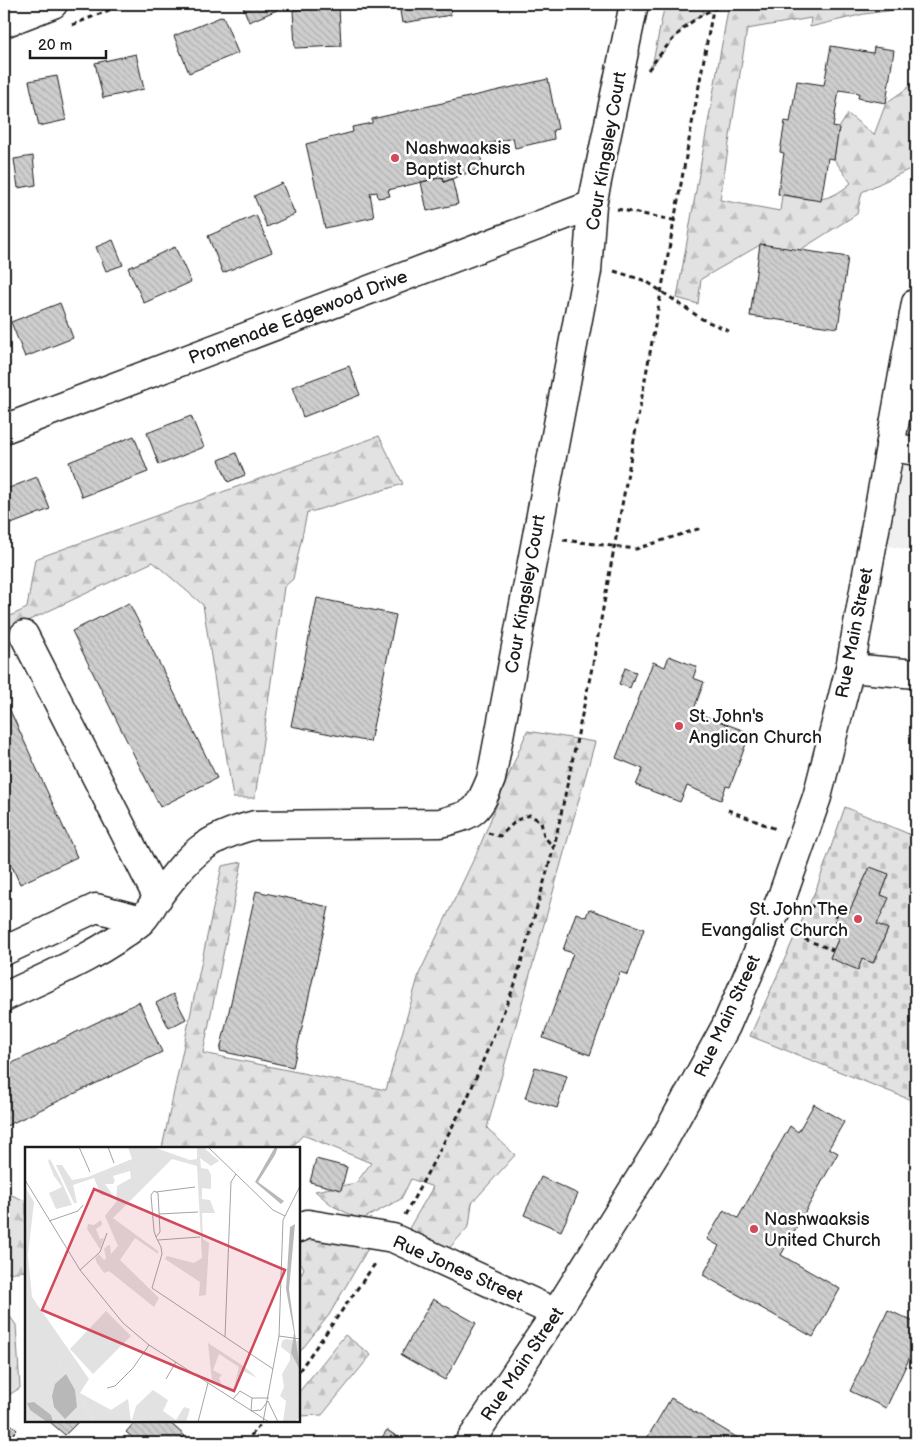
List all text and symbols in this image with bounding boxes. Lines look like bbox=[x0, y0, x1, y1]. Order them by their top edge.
scale bar bbox=[30, 28, 106, 60]
text: 20 m bbox=[38, 36, 72, 55]
street label: Cour Kingsley Court bbox=[582, 70, 631, 232]
place label: Nashwaaksis Baptist Church bbox=[405, 138, 525, 180]
marker: Nashwaaksis Baptist Church bbox=[389, 152, 401, 164]
street label: Promenade Edgewood Drive bbox=[186, 266, 411, 369]
street label: Cour Kingsley Court bbox=[501, 513, 550, 675]
street label: Rue Main Street bbox=[832, 566, 878, 700]
place label: St. John's Anglican Church bbox=[689, 706, 822, 748]
marker: St. John's Anglican Church bbox=[673, 720, 685, 732]
place label: St. John The Evangalist Church bbox=[701, 899, 848, 941]
marker: St. John The Evangalist Church bbox=[852, 913, 864, 925]
street label: Rue Main Street bbox=[690, 951, 765, 1081]
inset map bbox=[25, 1147, 300, 1422]
place label: Nashwaaksis United Church bbox=[764, 1209, 881, 1251]
marker: Nashwaaksis United Church bbox=[748, 1223, 760, 1235]
street label: Rue Jones Street bbox=[389, 1231, 527, 1308]
street label: Rue Main Street bbox=[477, 1303, 568, 1425]

